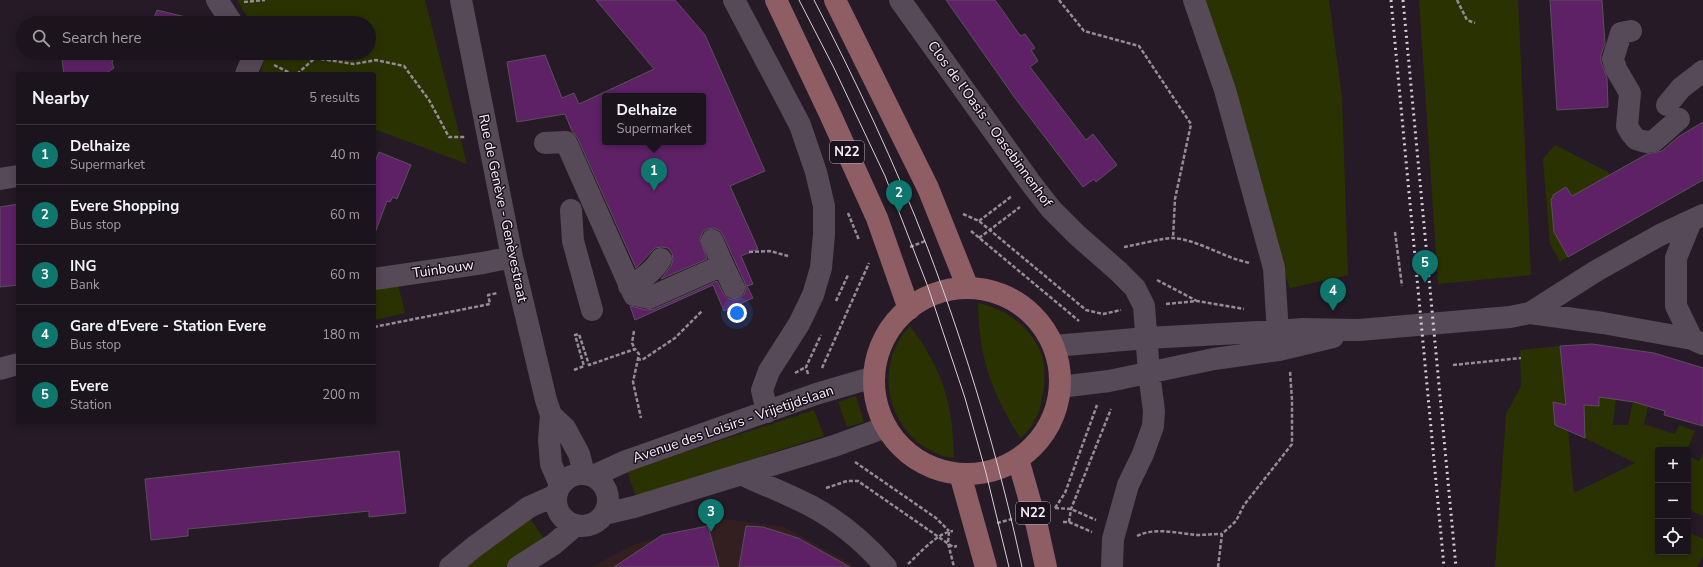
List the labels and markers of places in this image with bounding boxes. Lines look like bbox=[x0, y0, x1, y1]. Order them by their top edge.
pin: 1 bbox=[641, 158, 667, 191]
pin: 2 bbox=[886, 180, 912, 213]
pin: 5 bbox=[1412, 250, 1438, 283]
pin: 4 bbox=[1320, 278, 1346, 311]
pin: 3 bbox=[698, 499, 724, 532]

